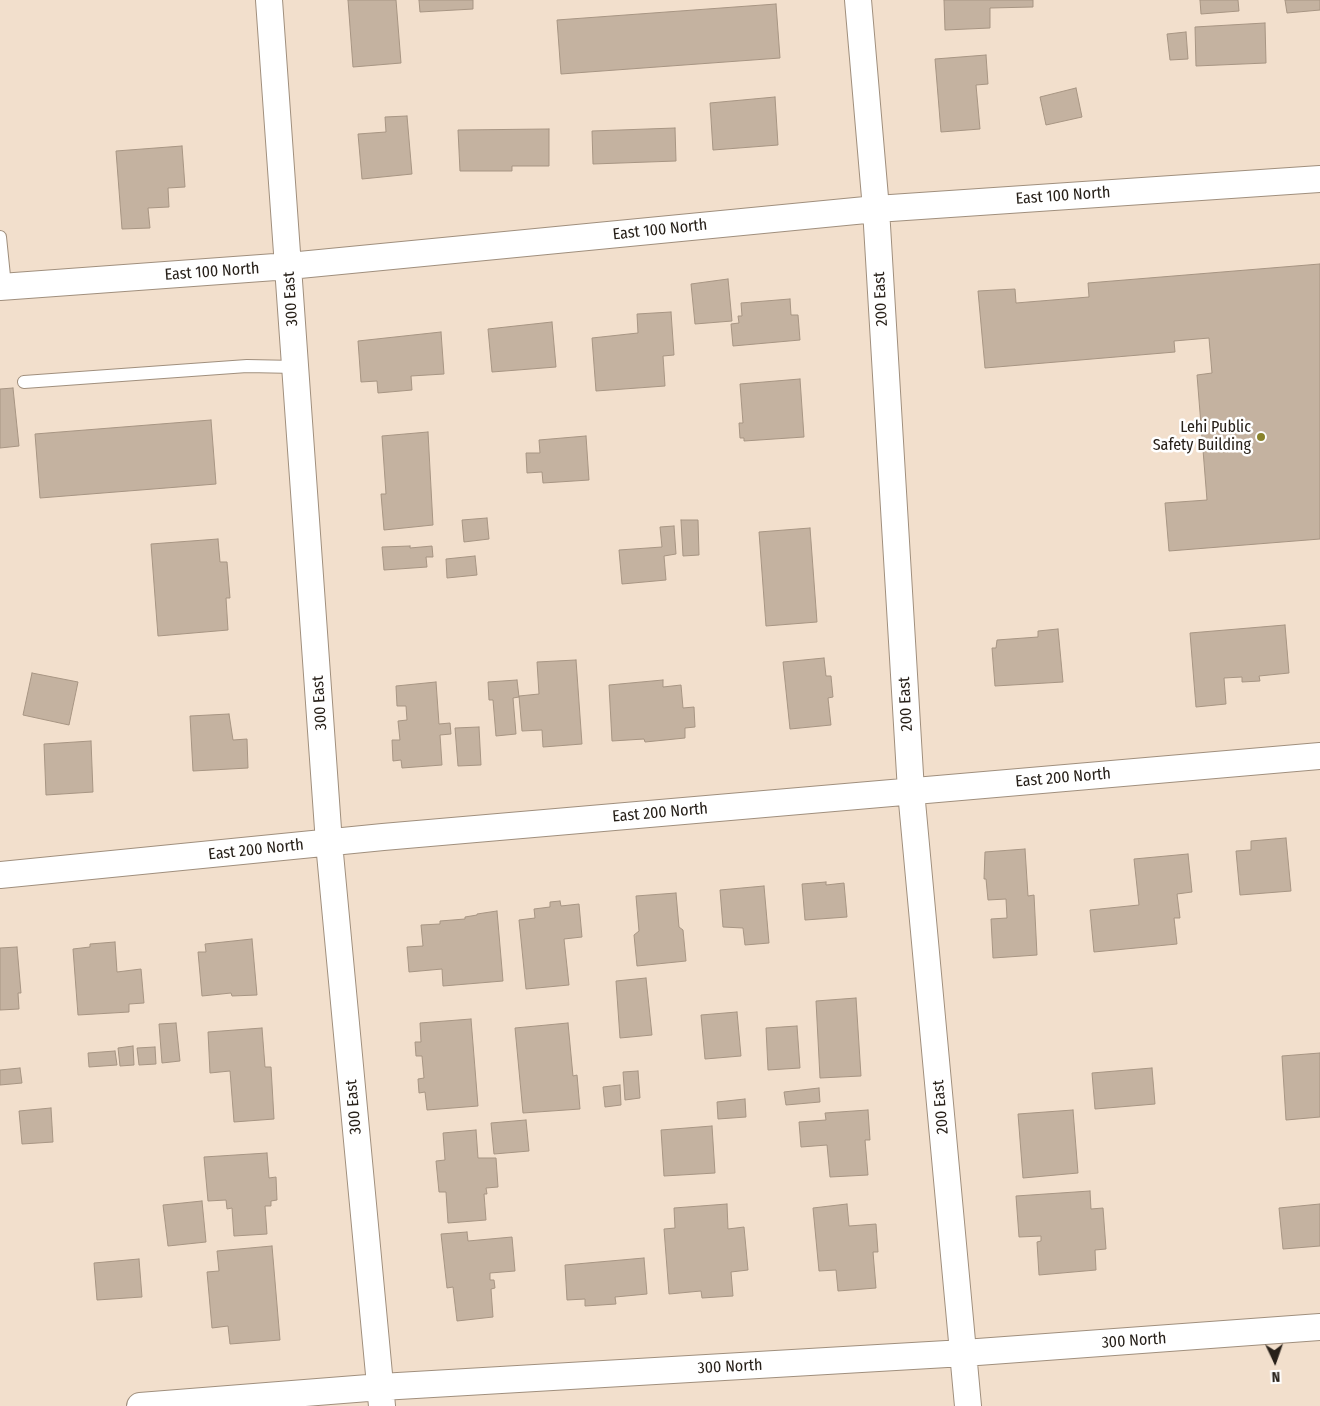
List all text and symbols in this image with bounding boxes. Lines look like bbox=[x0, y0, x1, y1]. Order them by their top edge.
street label: East 100 North bbox=[1015, 183, 1111, 209]
street label: East 100 North bbox=[612, 215, 708, 245]
street label: East 100 North bbox=[164, 259, 260, 285]
street label: 300 East bbox=[280, 271, 302, 327]
street label: 200 East bbox=[870, 271, 892, 327]
place label: Lehi Public Safety Building bbox=[1153, 418, 1251, 456]
marker: Lehi Public Safety Building bbox=[1255, 431, 1267, 443]
street label: 300 East bbox=[309, 675, 331, 731]
street label: 200 East bbox=[895, 676, 917, 732]
street label: East 200 North bbox=[1014, 764, 1112, 792]
street label: East 200 North bbox=[611, 799, 709, 827]
street label: East 200 North bbox=[207, 835, 305, 865]
street label: 300 East bbox=[342, 1079, 366, 1135]
street label: 200 East bbox=[929, 1079, 953, 1135]
street label: 300 North bbox=[1101, 1329, 1167, 1353]
north arrow bbox=[1250, 1336, 1300, 1386]
street label: 300 North bbox=[697, 1356, 763, 1378]
text: N bbox=[1271, 1368, 1280, 1385]

